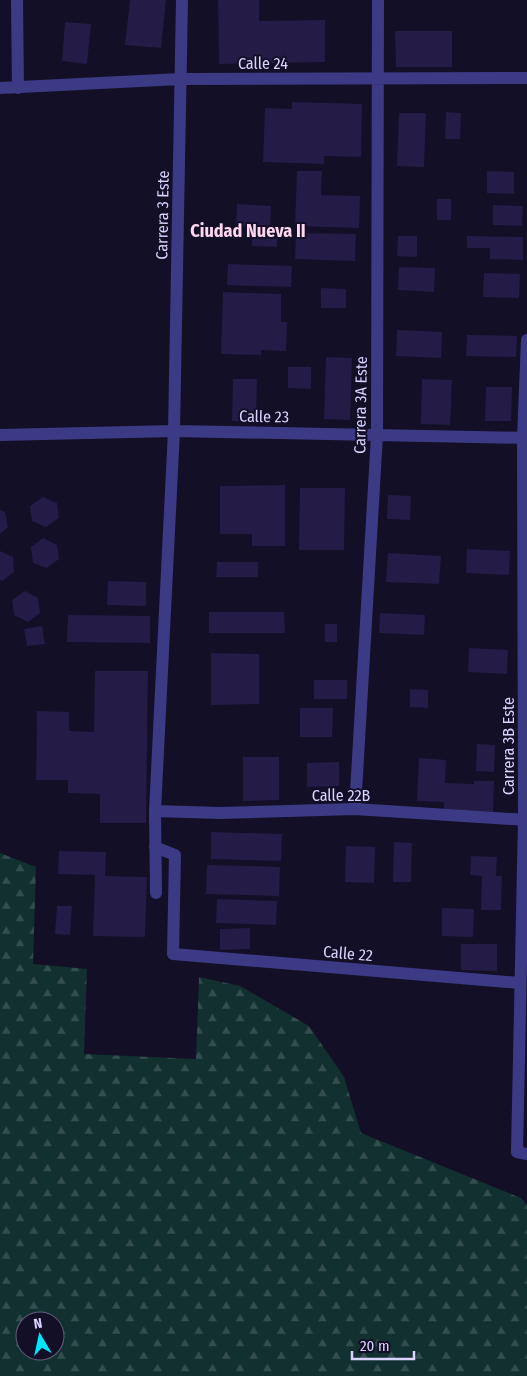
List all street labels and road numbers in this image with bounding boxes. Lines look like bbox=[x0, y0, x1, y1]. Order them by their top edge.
street label: Calle 24 bbox=[238, 54, 288, 73]
street label: Carrera 3 Este bbox=[152, 170, 173, 260]
street label: Carrera 3A Este bbox=[350, 356, 371, 454]
street label: Calle 23 bbox=[239, 407, 289, 426]
street label: Carrera 3B Este bbox=[499, 697, 518, 795]
street label: Calle 22B bbox=[312, 786, 371, 805]
street label: Calle 22 bbox=[322, 942, 374, 965]

